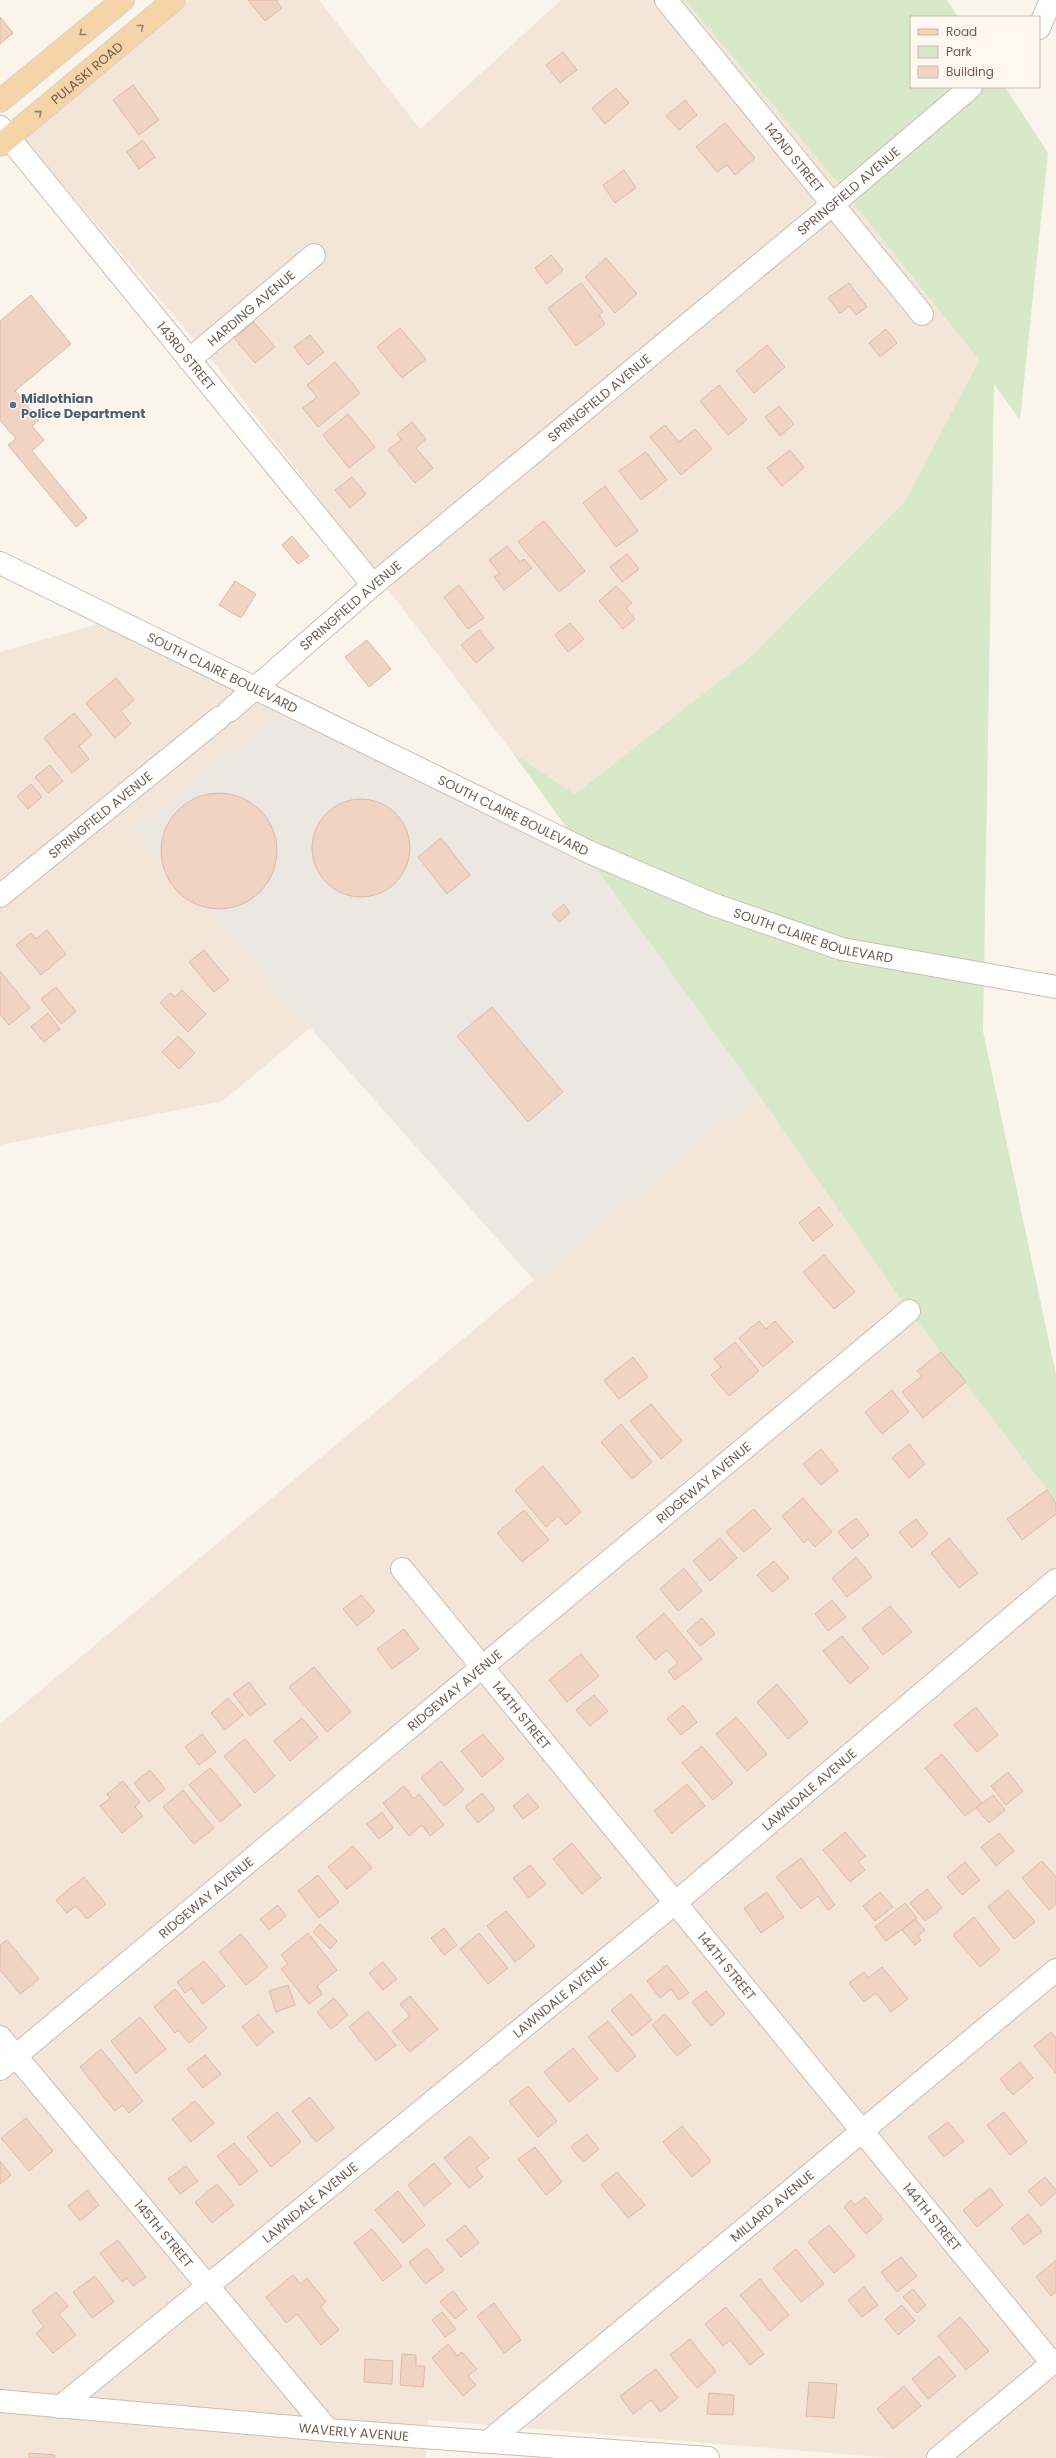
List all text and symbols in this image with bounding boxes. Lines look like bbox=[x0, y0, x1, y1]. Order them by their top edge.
legend bbox=[910, 16, 1040, 88]
text: Road bbox=[946, 23, 977, 40]
one-way arrow bbox=[137, 24, 144, 31]
one-way arrow bbox=[80, 29, 87, 36]
street label: PULASKI ROAD bbox=[47, 37, 127, 108]
text: Park bbox=[946, 43, 973, 60]
text: Building bbox=[946, 63, 994, 80]
one-way arrow bbox=[34, 110, 41, 117]
street label: 142ND STREET bbox=[760, 119, 828, 196]
street label: SPRINGFIELD AVENUE bbox=[793, 142, 904, 240]
street label: HARDING AVENUE bbox=[203, 265, 299, 350]
street label: 143RD STREET bbox=[153, 317, 220, 394]
street label: SPRINGFIELD AVENUE bbox=[543, 349, 655, 446]
place label: Midlothian Police Department bbox=[21, 389, 145, 423]
marker: Midlothian Police Department bbox=[8, 400, 18, 410]
street label: SPRINGFIELD AVENUE bbox=[295, 556, 405, 655]
street label: SOUTH CLAIRE BOULEVARD bbox=[144, 627, 301, 717]
street label: SPRINGFIELD AVENUE bbox=[44, 767, 156, 863]
street label: SOUTH CLAIRE BOULEVARD bbox=[435, 770, 592, 860]
street label: SOUTH CLAIRE BOULEVARD bbox=[731, 903, 895, 967]
street label: RIDGEWAY AVENUE bbox=[652, 1437, 755, 1528]
street label: RIDGEWAY AVENUE bbox=[403, 1645, 506, 1735]
street label: 144TH STREET bbox=[488, 1677, 555, 1753]
street label: LAWNDALE AVENUE bbox=[758, 1744, 861, 1835]
street label: RIDGEWAY AVENUE bbox=[154, 1852, 257, 1943]
street label: 144TH STREET bbox=[693, 1928, 761, 2004]
street label: LAWNDALE AVENUE bbox=[508, 1952, 612, 2042]
street label: LAWNDALE AVENUE bbox=[258, 2157, 362, 2247]
street label: MILLARD AVENUE bbox=[726, 2165, 818, 2246]
street label: 144TH STREET bbox=[899, 2179, 966, 2255]
street label: 145TH STREET bbox=[130, 2196, 198, 2272]
street label: WAVERLY AVENUE bbox=[298, 2418, 409, 2445]

